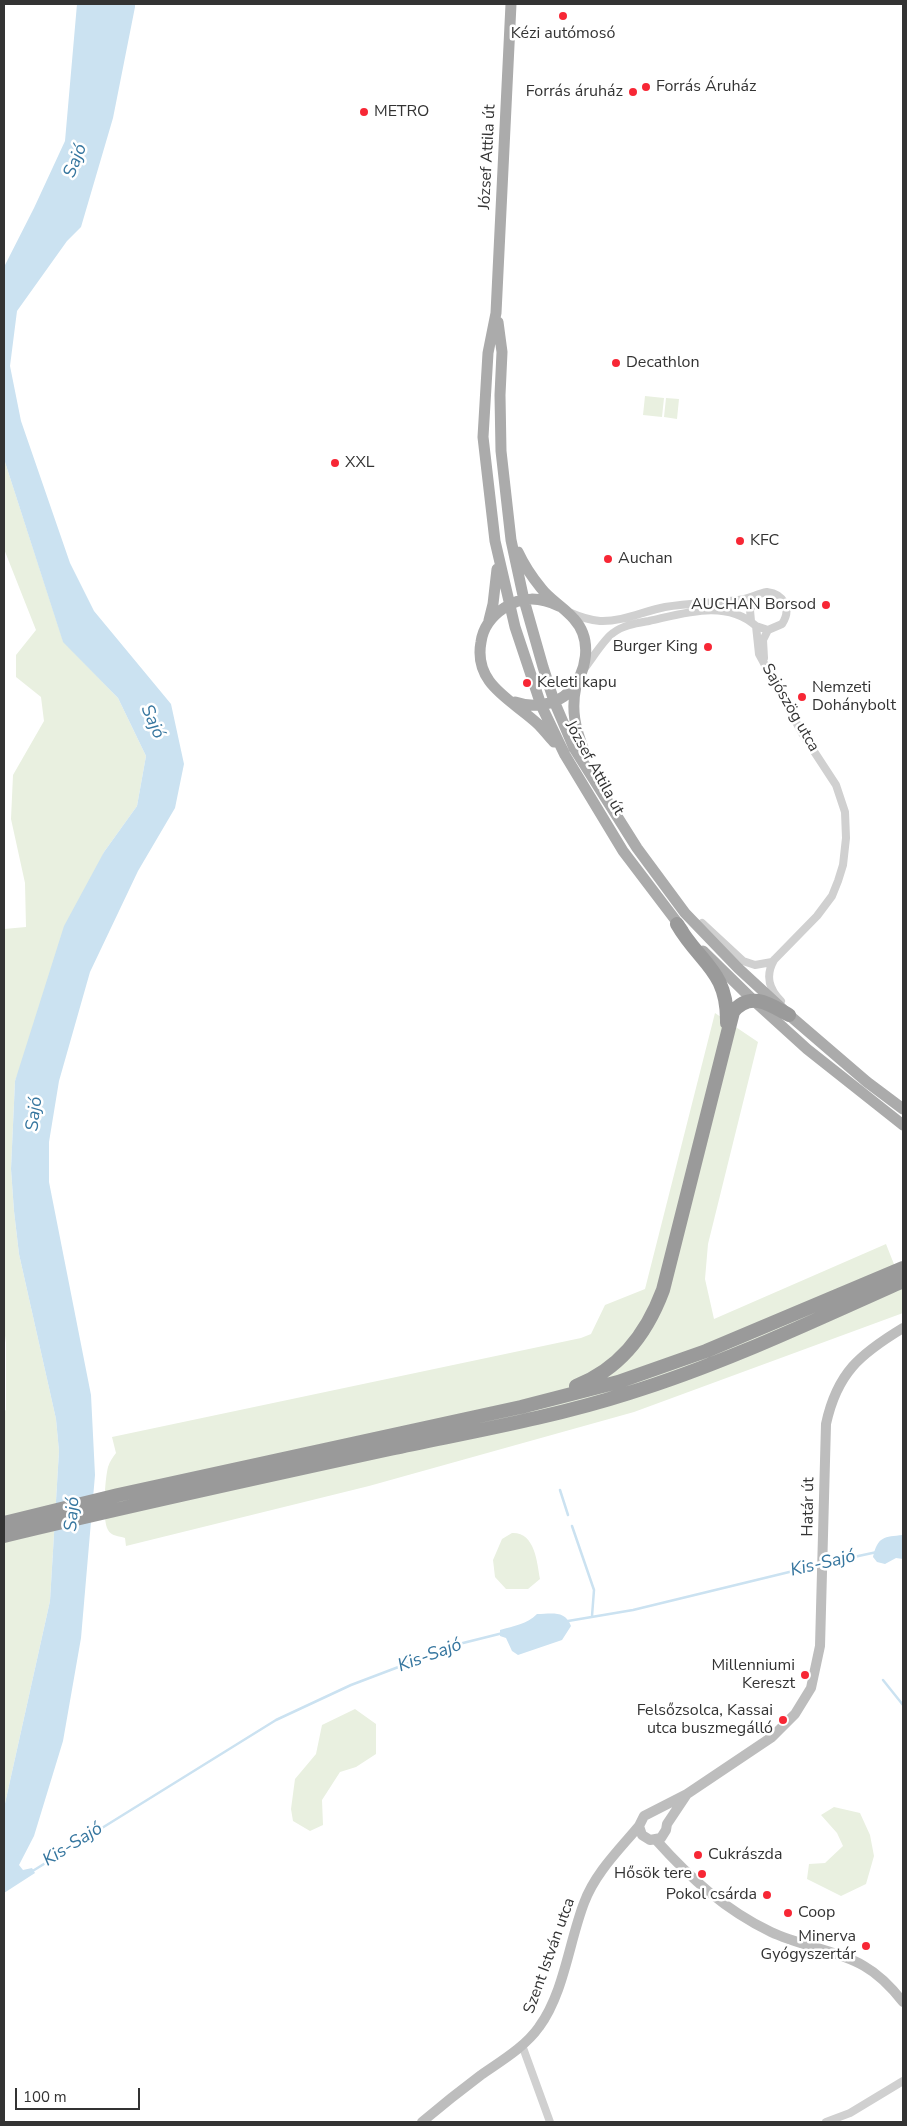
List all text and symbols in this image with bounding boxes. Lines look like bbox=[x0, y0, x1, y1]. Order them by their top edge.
marker: Kézi autómosó bbox=[557, 10, 569, 22]
place label: Kézi autómosó bbox=[511, 24, 615, 44]
place label: Forrás Áruház bbox=[656, 77, 756, 97]
marker: Forrás Áruház bbox=[640, 81, 652, 93]
place label: Forrás áruház bbox=[526, 82, 623, 102]
marker: Forrás áruház bbox=[627, 86, 639, 98]
place label: METRO bbox=[374, 102, 429, 122]
street label: József Attila út bbox=[476, 104, 500, 210]
marker: METRO bbox=[358, 106, 370, 118]
water label: Sajó bbox=[59, 141, 93, 181]
place label: Decathlon bbox=[626, 353, 700, 373]
marker: Decathlon bbox=[610, 357, 622, 369]
place label: XXL bbox=[345, 453, 374, 473]
marker: XXL bbox=[329, 457, 341, 469]
place label: KFC bbox=[750, 531, 779, 551]
marker: KFC bbox=[734, 535, 746, 547]
place label: Auchan bbox=[618, 549, 673, 569]
marker: Auchan bbox=[602, 553, 614, 565]
place label: AUCHAN Borsod bbox=[691, 595, 816, 615]
marker: AUCHAN Borsod bbox=[820, 599, 832, 611]
place label: Burger King bbox=[613, 637, 698, 657]
marker: Burger King bbox=[702, 641, 714, 653]
street label: Sajószög utca bbox=[757, 661, 823, 755]
place label: Keleti kapu bbox=[537, 673, 617, 693]
marker: Keleti kapu bbox=[521, 677, 533, 689]
place label: Nemzeti Dohánybolt bbox=[812, 678, 896, 716]
marker: Nemzeti Dohánybolt bbox=[796, 691, 808, 703]
water label: Sajó bbox=[135, 702, 169, 742]
street label: József Attila út bbox=[560, 717, 628, 819]
water label: Sajó bbox=[22, 1095, 48, 1133]
street label: Határ út bbox=[799, 1477, 819, 1537]
water label: Sajó bbox=[61, 1496, 85, 1532]
water label: Kis-Sajó bbox=[788, 1546, 858, 1582]
water label: Kis-Sajó bbox=[395, 1635, 465, 1677]
place label: Millenniumi Kereszt bbox=[711, 1656, 795, 1694]
marker: Millenniumi Kereszt bbox=[799, 1669, 811, 1681]
place label: Felsőzsolca, Kassai utca buszmegálló bbox=[637, 1701, 773, 1739]
marker: Felsőzsolca, Kassai utca buszmegálló bbox=[777, 1714, 789, 1726]
water label: Kis-Sajó bbox=[39, 1818, 107, 1872]
place label: Cukrászda bbox=[708, 1845, 782, 1865]
marker: Cukrászda bbox=[692, 1849, 704, 1861]
place label: Hősök tere bbox=[614, 1864, 692, 1884]
marker: Hősök tere bbox=[696, 1868, 708, 1880]
place label: Pokol csárda bbox=[666, 1885, 757, 1905]
marker: Pokol csárda bbox=[761, 1889, 773, 1901]
street label: Szent István utca bbox=[520, 1895, 580, 2017]
place label: Coop bbox=[798, 1903, 835, 1923]
marker: Coop bbox=[782, 1907, 794, 1919]
place label: Minerva Gyógyszertár bbox=[761, 1927, 856, 1965]
marker: Minerva Gyógyszertár bbox=[860, 1940, 872, 1952]
scale bar bbox=[18, 2078, 142, 2110]
text: 100 m bbox=[23, 2087, 67, 2107]

